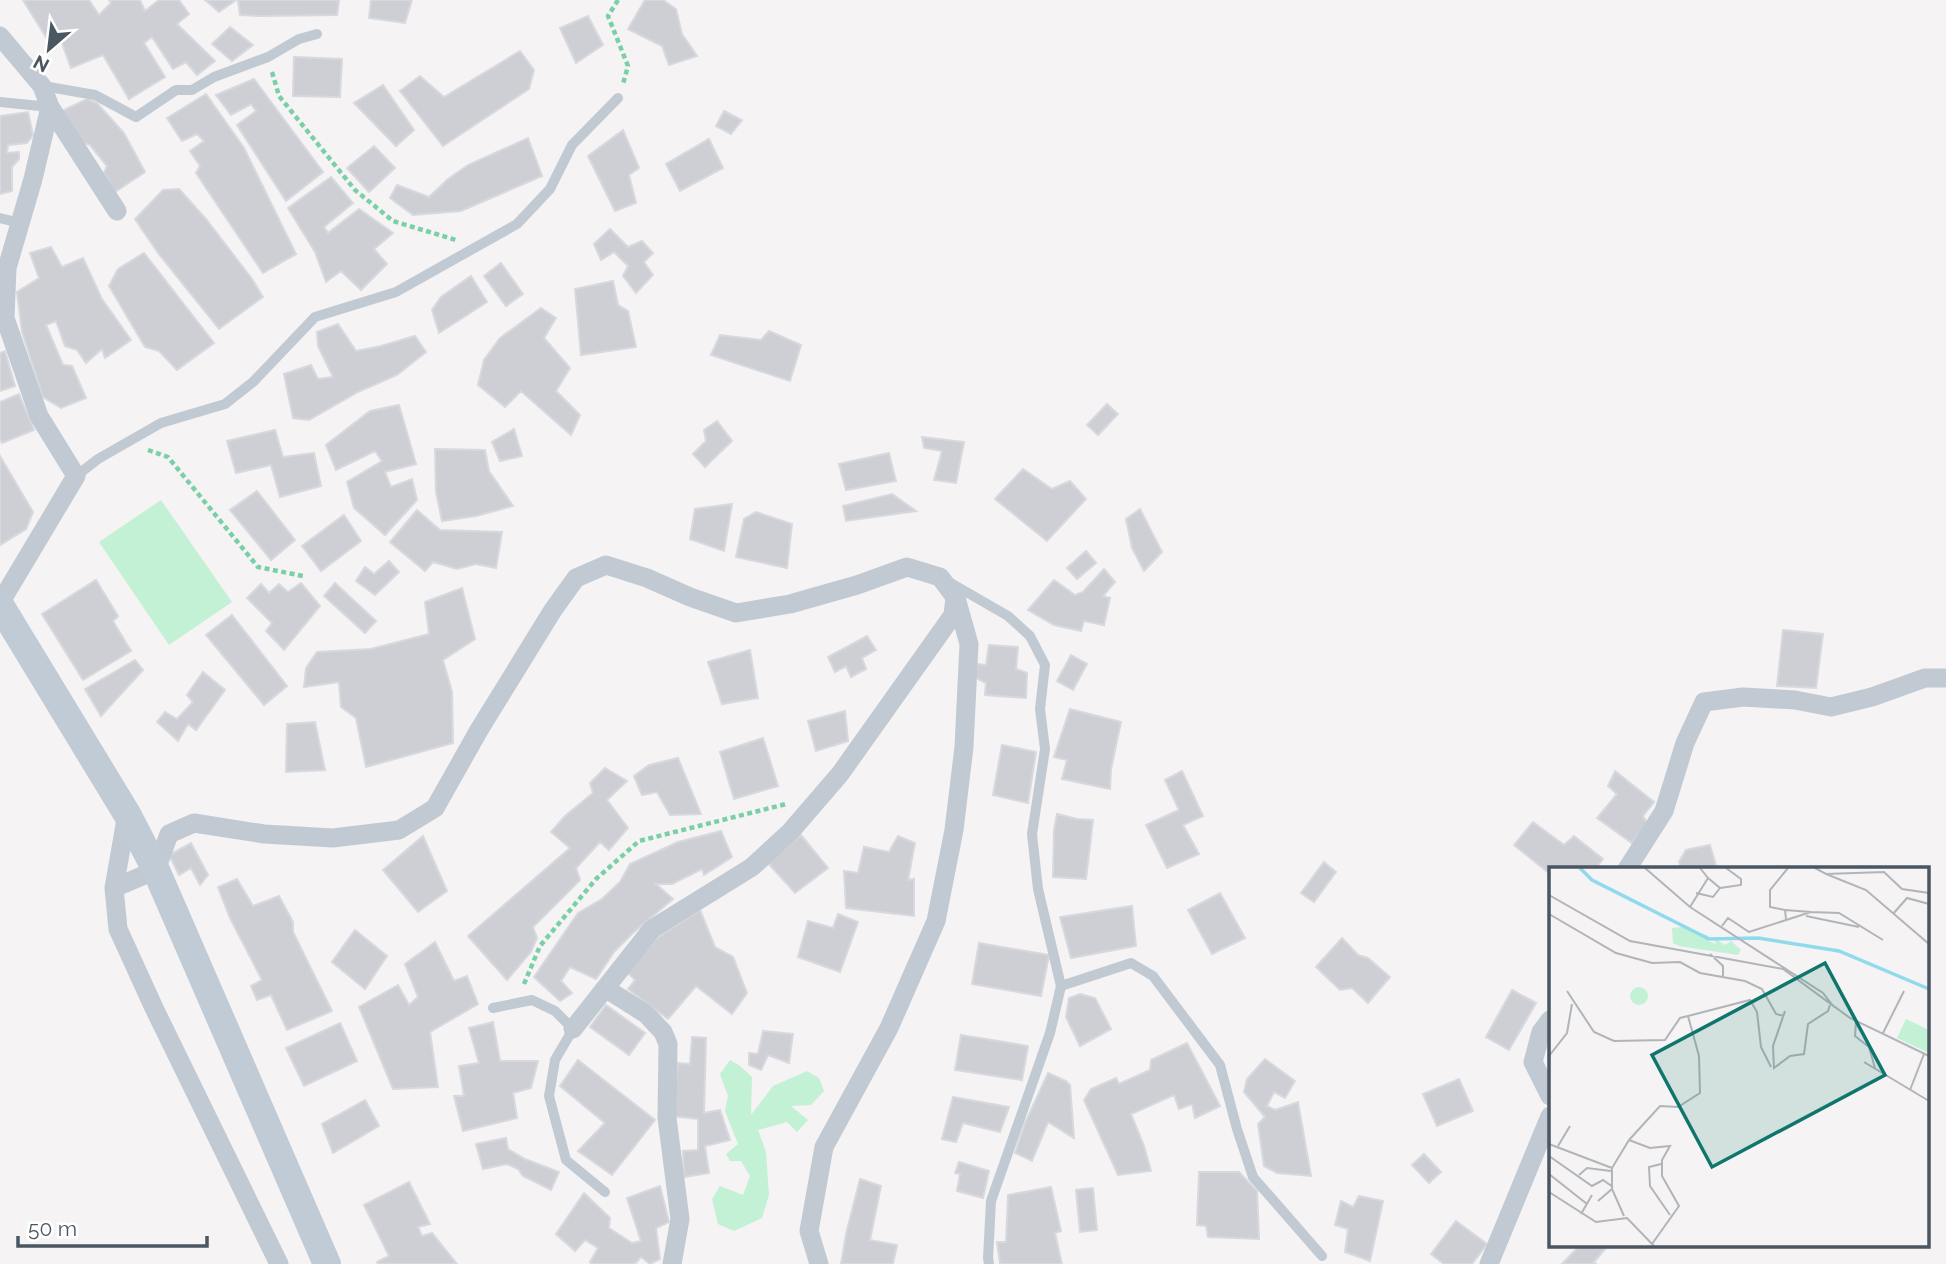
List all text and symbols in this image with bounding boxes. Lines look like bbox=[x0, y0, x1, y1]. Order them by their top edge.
north arrow bbox=[14, 14, 84, 84]
text: N bbox=[29, 51, 53, 77]
inset map bbox=[1549, 867, 1928, 1246]
scale bar bbox=[18, 1204, 206, 1248]
text: 50 m bbox=[28, 1216, 77, 1241]

